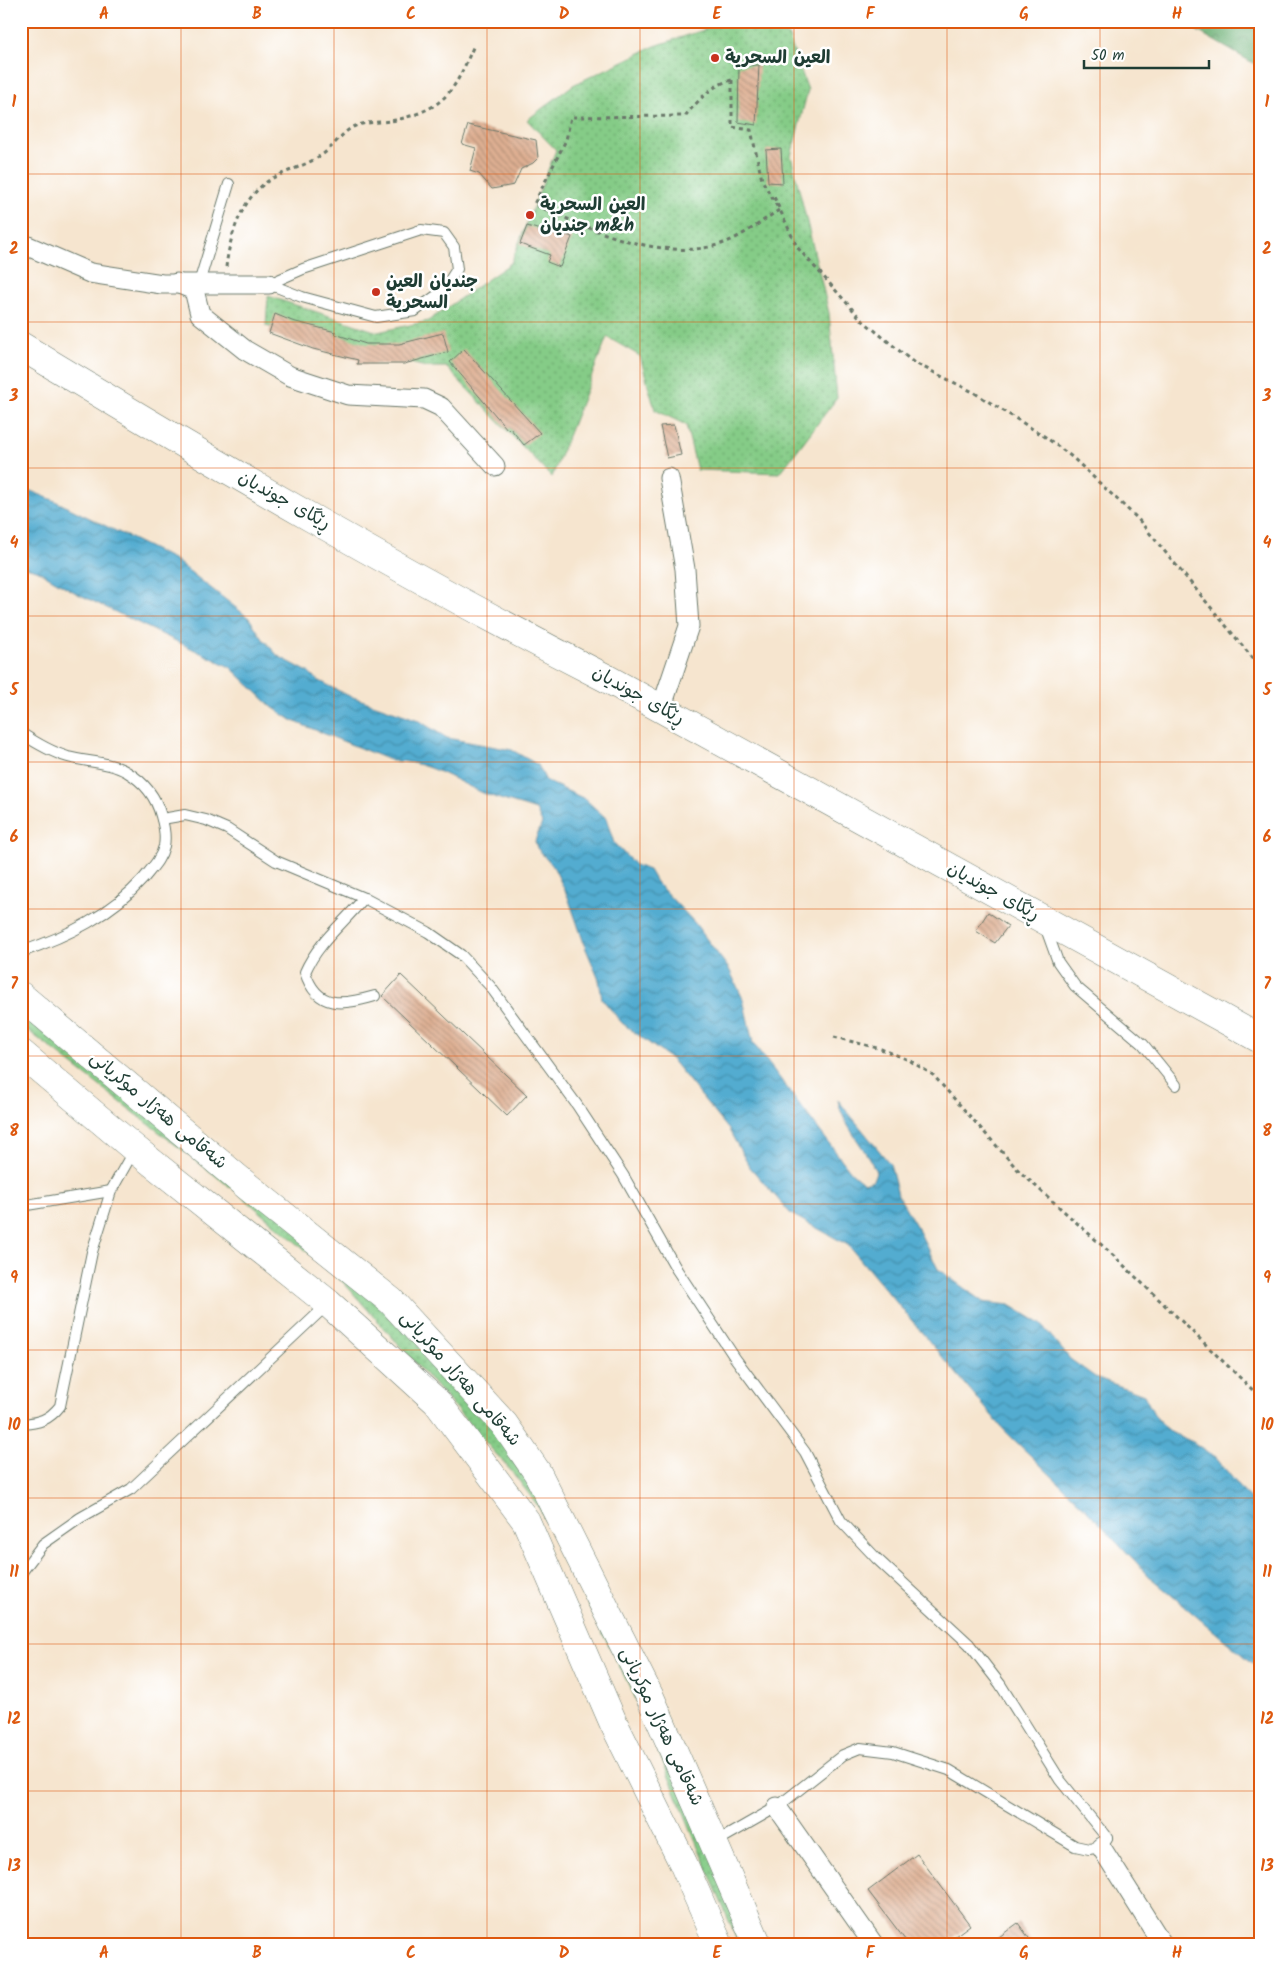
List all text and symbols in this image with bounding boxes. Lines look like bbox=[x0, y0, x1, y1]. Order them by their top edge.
text: A bbox=[99, 2, 109, 27]
text: B bbox=[252, 2, 262, 27]
text: C bbox=[406, 2, 416, 27]
text: D bbox=[559, 2, 570, 27]
text: E bbox=[713, 2, 723, 27]
text: F bbox=[866, 2, 876, 27]
text: G bbox=[1019, 2, 1029, 27]
text: H bbox=[1172, 2, 1182, 27]
scale bar bbox=[1084, 38, 1208, 70]
place label: العين السحرية bbox=[725, 44, 830, 73]
text: 50 m bbox=[1091, 44, 1125, 68]
marker: العين السحرية bbox=[709, 52, 721, 64]
text: 1 bbox=[12, 90, 17, 115]
text: 1 bbox=[1265, 90, 1270, 115]
place label: العين السحرية جنديان m&h bbox=[540, 191, 645, 241]
marker: العين السحرية جنديان m&h bbox=[524, 209, 536, 221]
text: 2 bbox=[9, 237, 19, 262]
text: 2 bbox=[1262, 237, 1272, 262]
place label: جنديان العين السحرية bbox=[386, 268, 478, 318]
marker: جنديان العين السحرية bbox=[370, 286, 382, 298]
text: 3 bbox=[9, 384, 19, 409]
text: 3 bbox=[1262, 384, 1272, 409]
street label: ڕێگای جوندیان bbox=[232, 464, 336, 538]
text: 4 bbox=[10, 531, 19, 556]
text: 4 bbox=[1263, 531, 1272, 556]
street label: ڕێگای جوندیان bbox=[586, 659, 690, 733]
text: 5 bbox=[9, 678, 20, 703]
text: 5 bbox=[1262, 678, 1273, 703]
text: 6 bbox=[10, 825, 19, 850]
text: 6 bbox=[1263, 825, 1272, 850]
street label: ڕێگای جوندیان bbox=[941, 855, 1045, 929]
text: 7 bbox=[10, 972, 18, 997]
text: 7 bbox=[1263, 972, 1271, 997]
street label: شەقامی ھەژار موکریانی bbox=[83, 1045, 233, 1177]
text: 8 bbox=[9, 1119, 19, 1144]
text: 8 bbox=[1262, 1119, 1272, 1144]
text: 9 bbox=[10, 1266, 18, 1291]
text: 9 bbox=[1263, 1266, 1271, 1291]
street label: شەقامی ھەژار موکریانی bbox=[393, 1304, 527, 1454]
text: 10 bbox=[7, 1413, 21, 1438]
text: 10 bbox=[1260, 1413, 1274, 1438]
text: 11 bbox=[9, 1560, 19, 1585]
text: 11 bbox=[1262, 1560, 1272, 1585]
street label: شەقامی ھەژار موکریانی bbox=[611, 1643, 711, 1811]
text: 12 bbox=[7, 1707, 21, 1732]
text: 12 bbox=[1260, 1707, 1274, 1732]
text: 13 bbox=[7, 1854, 21, 1879]
text: 13 bbox=[1260, 1854, 1274, 1879]
text: A bbox=[99, 1941, 109, 1966]
text: B bbox=[252, 1941, 262, 1966]
text: C bbox=[406, 1941, 416, 1966]
text: D bbox=[559, 1941, 570, 1966]
text: E bbox=[713, 1941, 723, 1966]
text: F bbox=[866, 1941, 876, 1966]
text: G bbox=[1019, 1941, 1029, 1966]
text: H bbox=[1172, 1941, 1182, 1966]

